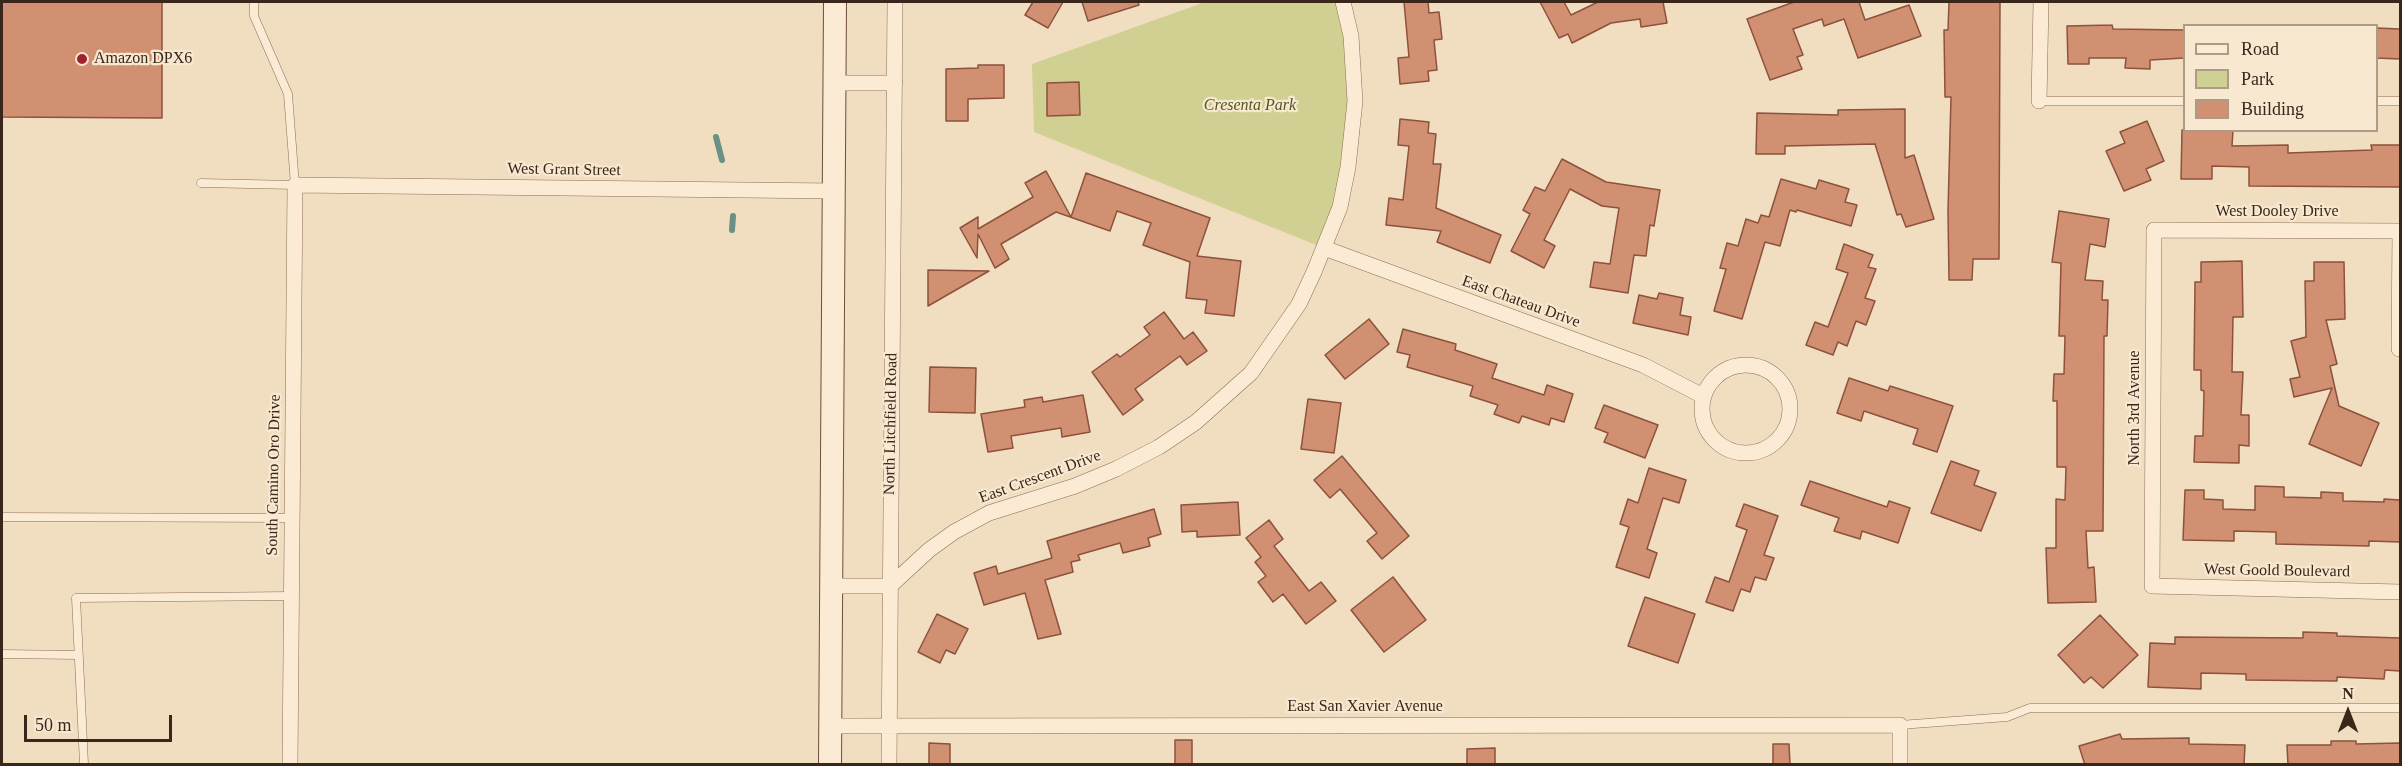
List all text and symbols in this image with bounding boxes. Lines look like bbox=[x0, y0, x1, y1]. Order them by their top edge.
legend bbox=[2183, 24, 2378, 132]
text: Road bbox=[2241, 39, 2279, 59]
place label: Amazon DPX6 bbox=[94, 49, 192, 69]
marker: Amazon DPX6 bbox=[75, 52, 89, 66]
text: Park bbox=[2241, 69, 2274, 89]
park label: Cresenta Park bbox=[1204, 96, 1296, 116]
text: Building bbox=[2241, 99, 2304, 119]
street label: West Grant Street bbox=[507, 159, 621, 181]
street label: West Dooley Drive bbox=[2215, 202, 2339, 222]
street label: East Chateau Drive bbox=[1459, 272, 1583, 332]
street label: North 3rd Avenue bbox=[2125, 350, 2145, 466]
street label: North Litchfield Road bbox=[880, 353, 902, 495]
street label: South Camino Oro Drive bbox=[263, 394, 285, 556]
street label: East Crescent Drive bbox=[977, 446, 1103, 508]
street label: West Goold Boulevard bbox=[2204, 560, 2350, 582]
north arrow bbox=[2318, 682, 2378, 742]
text: N bbox=[2342, 685, 2354, 702]
street label: East San Xavier Avenue bbox=[1287, 697, 1443, 717]
scale bar bbox=[27, 703, 176, 741]
text: 50 m bbox=[35, 715, 72, 735]

